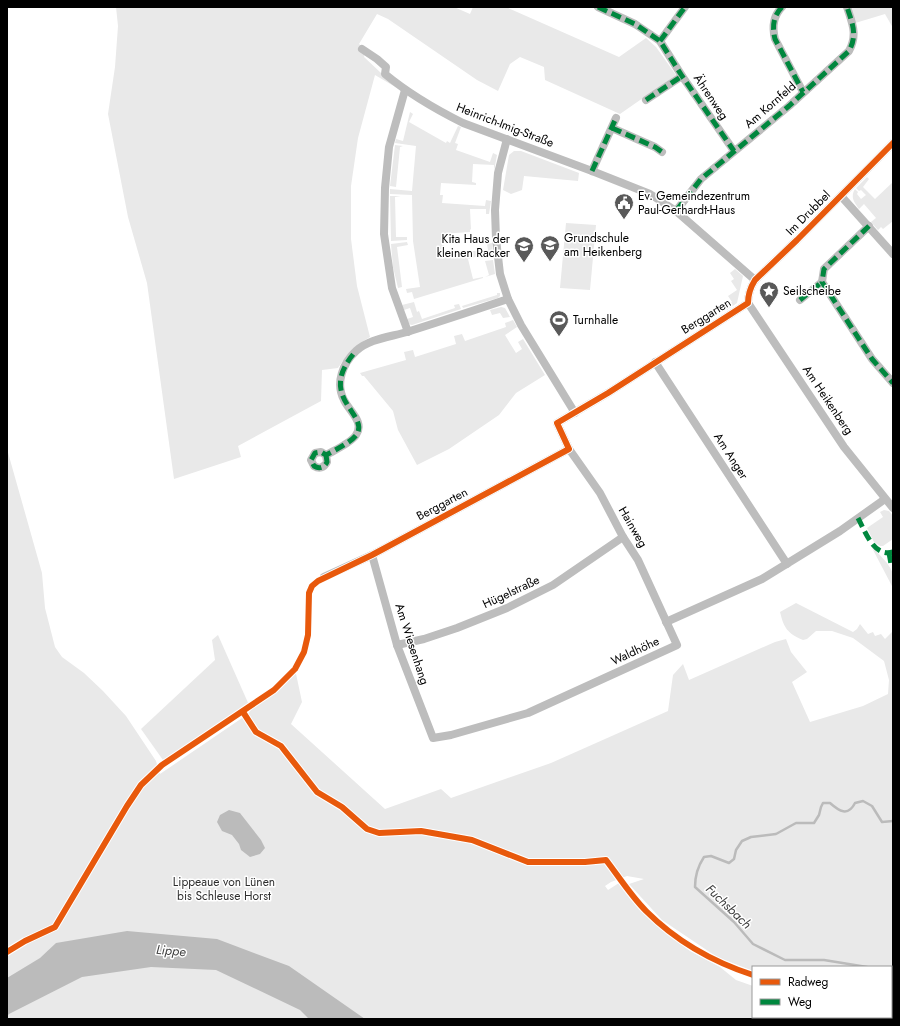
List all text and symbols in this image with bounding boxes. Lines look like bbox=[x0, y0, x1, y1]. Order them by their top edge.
street label: Ährenweg bbox=[689, 71, 733, 123]
street label: Am Kornfeld bbox=[740, 77, 800, 133]
street label: Heinrich-Imig-Straße bbox=[454, 98, 556, 152]
street label: Im Drubbel bbox=[781, 186, 835, 240]
place label: Ev. Gemeindezentrum Paul-Gerhardt-Haus bbox=[638, 187, 750, 219]
public building icon: Ev. Gemeindezentrum Paul-Gerhardt-Haus bbox=[613, 192, 635, 220]
place label: Grundschule am Heikenberg bbox=[564, 229, 642, 261]
place label: Kita Haus der kleinen Racker bbox=[437, 230, 511, 262]
school or university icon: Grundschule am Heikenberg bbox=[539, 234, 561, 262]
school or university icon: Kita Haus der kleinen Racker bbox=[513, 235, 535, 263]
place icon: Seilscheibe bbox=[758, 280, 780, 308]
place label: Seilscheibe bbox=[783, 282, 841, 300]
street label: Berggarten bbox=[678, 294, 734, 338]
sports icon: Turnhalle bbox=[548, 309, 570, 337]
place label: Turnhalle bbox=[573, 311, 618, 329]
street label: Am Heikenberg bbox=[798, 362, 858, 438]
street label: Am Anger bbox=[709, 429, 753, 484]
street label: Berggarten bbox=[413, 483, 471, 525]
street label: Hainweg bbox=[614, 503, 652, 551]
street label: Hügelstraße bbox=[479, 571, 543, 613]
street label: Am Wiesenhang bbox=[390, 601, 434, 687]
street label: Waldhöhe bbox=[608, 632, 662, 670]
park label: Lippeaue von Lünen bis Schleuse Horst bbox=[173, 873, 275, 905]
water label: Fuchsbach bbox=[701, 880, 756, 933]
water label: Lippe bbox=[155, 940, 187, 961]
legend bbox=[752, 966, 892, 1018]
text: Radweg bbox=[788, 973, 828, 991]
text: Weg bbox=[788, 993, 812, 1011]

